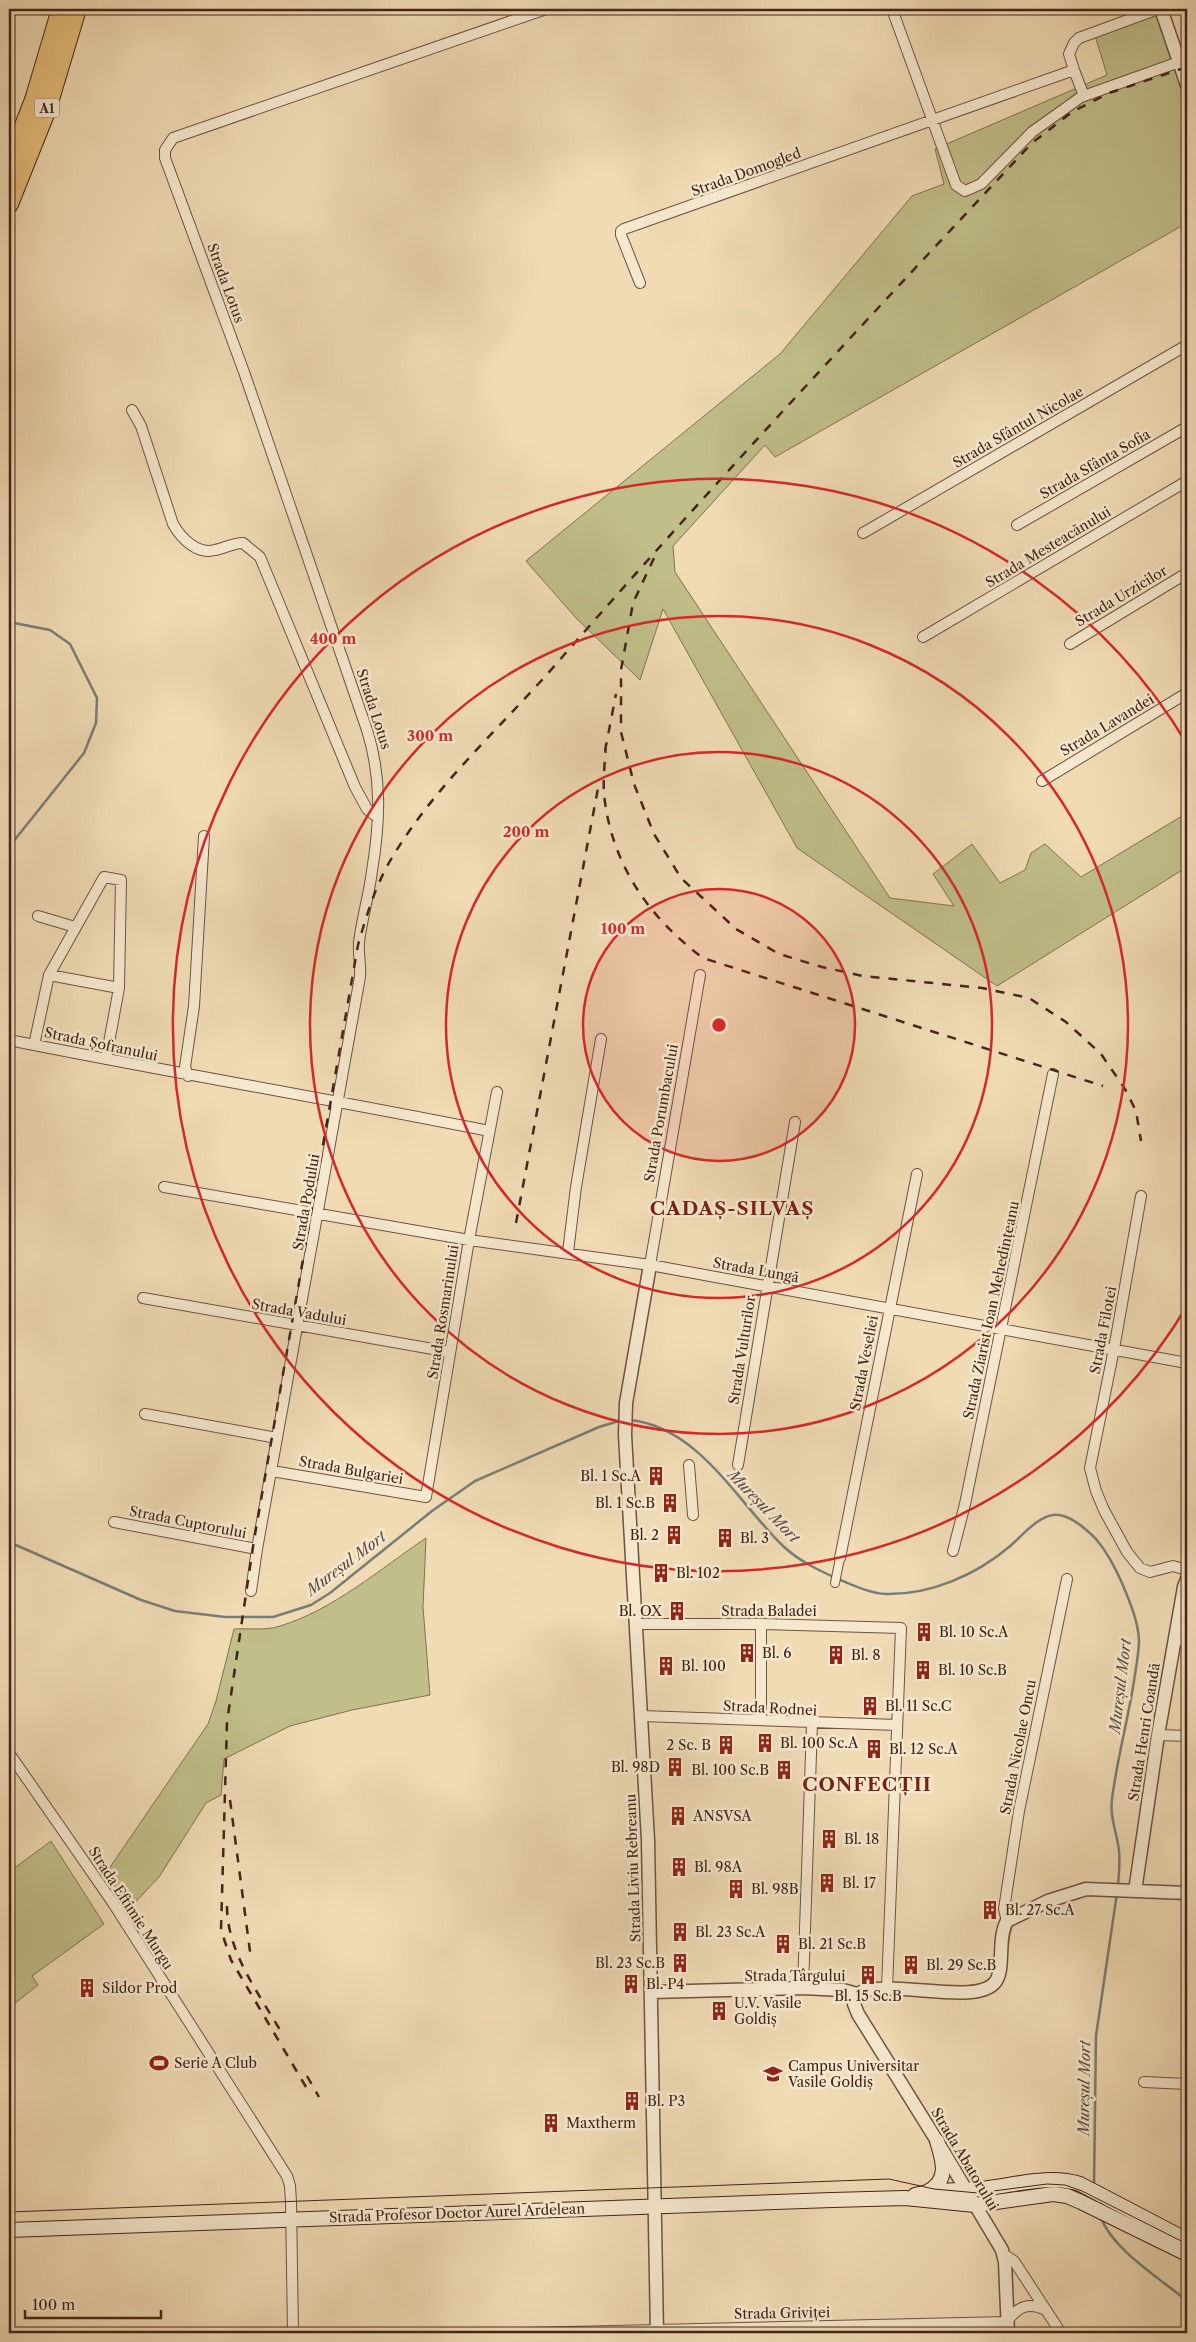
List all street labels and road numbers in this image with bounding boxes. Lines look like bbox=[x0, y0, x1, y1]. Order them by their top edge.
road number: A1 bbox=[34, 99, 60, 118]
street label: Strada Domogled bbox=[689, 144, 804, 200]
street label: Strada Lotus bbox=[203, 241, 249, 325]
street label: Strada Sfântul Nicolae bbox=[949, 382, 1087, 472]
street label: Strada Sfânta Sofia bbox=[1037, 425, 1154, 503]
street label: Strada Mesteacănului bbox=[982, 502, 1114, 592]
street label: Strada Urzicilor bbox=[1072, 561, 1170, 631]
street label: Strada Lotus bbox=[353, 667, 395, 751]
street label: Strada Lavandei bbox=[1057, 690, 1157, 760]
street label: Strada Șofranului bbox=[43, 1023, 159, 1065]
street label: Strada Porumbacului bbox=[640, 1043, 682, 1183]
street label: Strada Podului bbox=[289, 1152, 323, 1252]
street label: Strada Ziarist Ioan Mehedințeanu bbox=[959, 1199, 1023, 1421]
street label: Strada Rosmarinului bbox=[423, 1244, 463, 1380]
street label: Strada Lungă bbox=[711, 1254, 801, 1287]
street label: Strada Filotei bbox=[1086, 1285, 1120, 1375]
street label: Strada Vulturilor bbox=[725, 1294, 760, 1406]
street label: Strada Vadului bbox=[250, 1295, 348, 1329]
street label: Strada Veseliei bbox=[846, 1314, 882, 1412]
street label: Strada Bulgariei bbox=[297, 1452, 405, 1488]
street label: Strada Cuptorului bbox=[128, 1502, 248, 1542]
street label: Strada Baladei bbox=[721, 1602, 817, 1620]
street label: Strada Henri Coandă bbox=[1124, 1661, 1164, 1802]
street label: Strada Nicolae Oncu bbox=[996, 1678, 1040, 1816]
street label: Strada Rodnei bbox=[723, 1697, 817, 1719]
street label: Strada Liviu Rebreanu bbox=[621, 1793, 645, 1942]
street label: Strada Eftimie Murgu bbox=[85, 1843, 178, 1973]
street label: Strada Târgului bbox=[744, 1967, 846, 1985]
street label: Strada Abatorului bbox=[927, 2104, 1003, 2214]
street label: Strada Profesor Doctor Aurel Ardelean bbox=[329, 2200, 586, 2226]
street label: Strada Griviței bbox=[734, 2303, 830, 2323]

